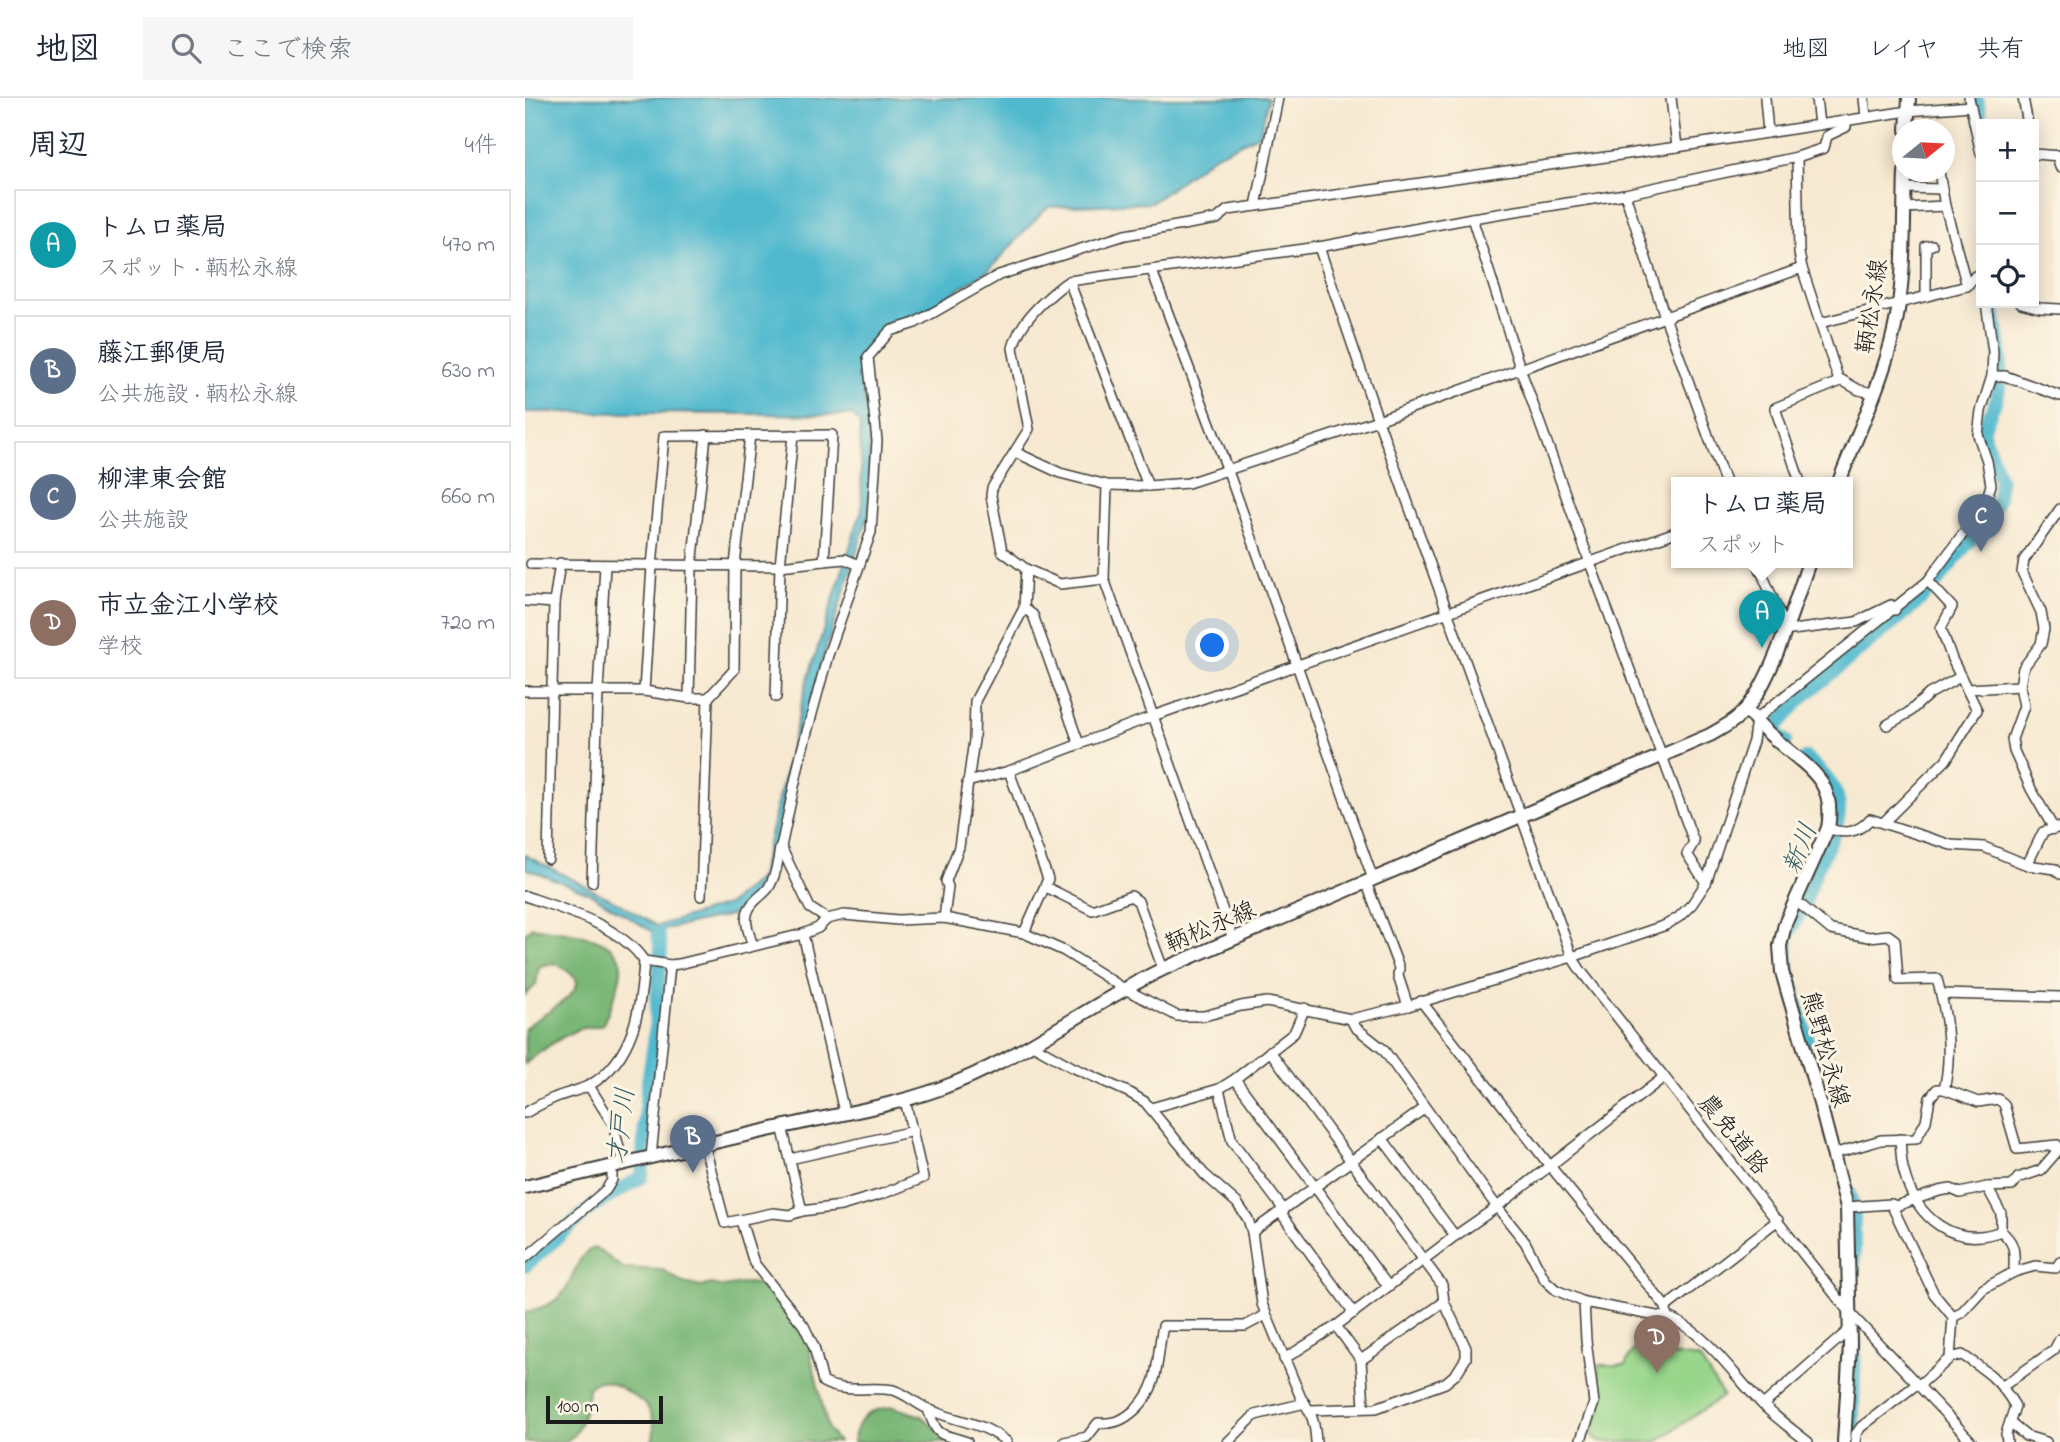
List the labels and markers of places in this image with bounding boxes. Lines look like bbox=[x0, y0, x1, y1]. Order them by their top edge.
pin: C bbox=[1958, 494, 2004, 552]
pin: A bbox=[1739, 590, 1785, 648]
pin: B bbox=[670, 1115, 716, 1173]
pin: D bbox=[1634, 1315, 1680, 1373]

